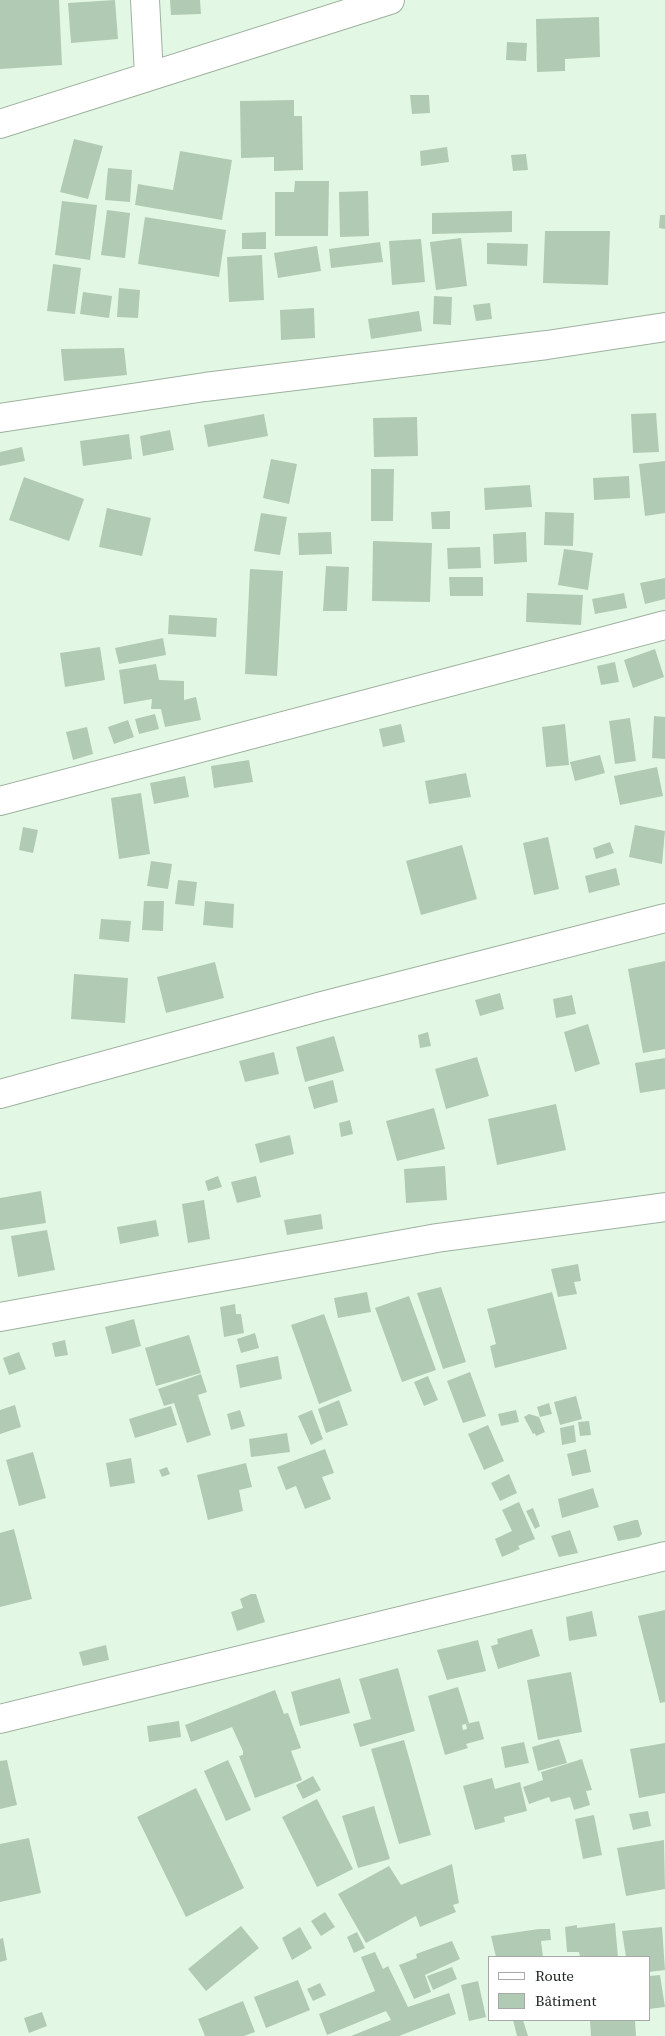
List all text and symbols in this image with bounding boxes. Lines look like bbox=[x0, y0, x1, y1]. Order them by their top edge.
legend bbox=[488, 1956, 650, 2021]
text: Route bbox=[535, 1965, 574, 1986]
text: Bâtiment bbox=[535, 1990, 596, 2011]

